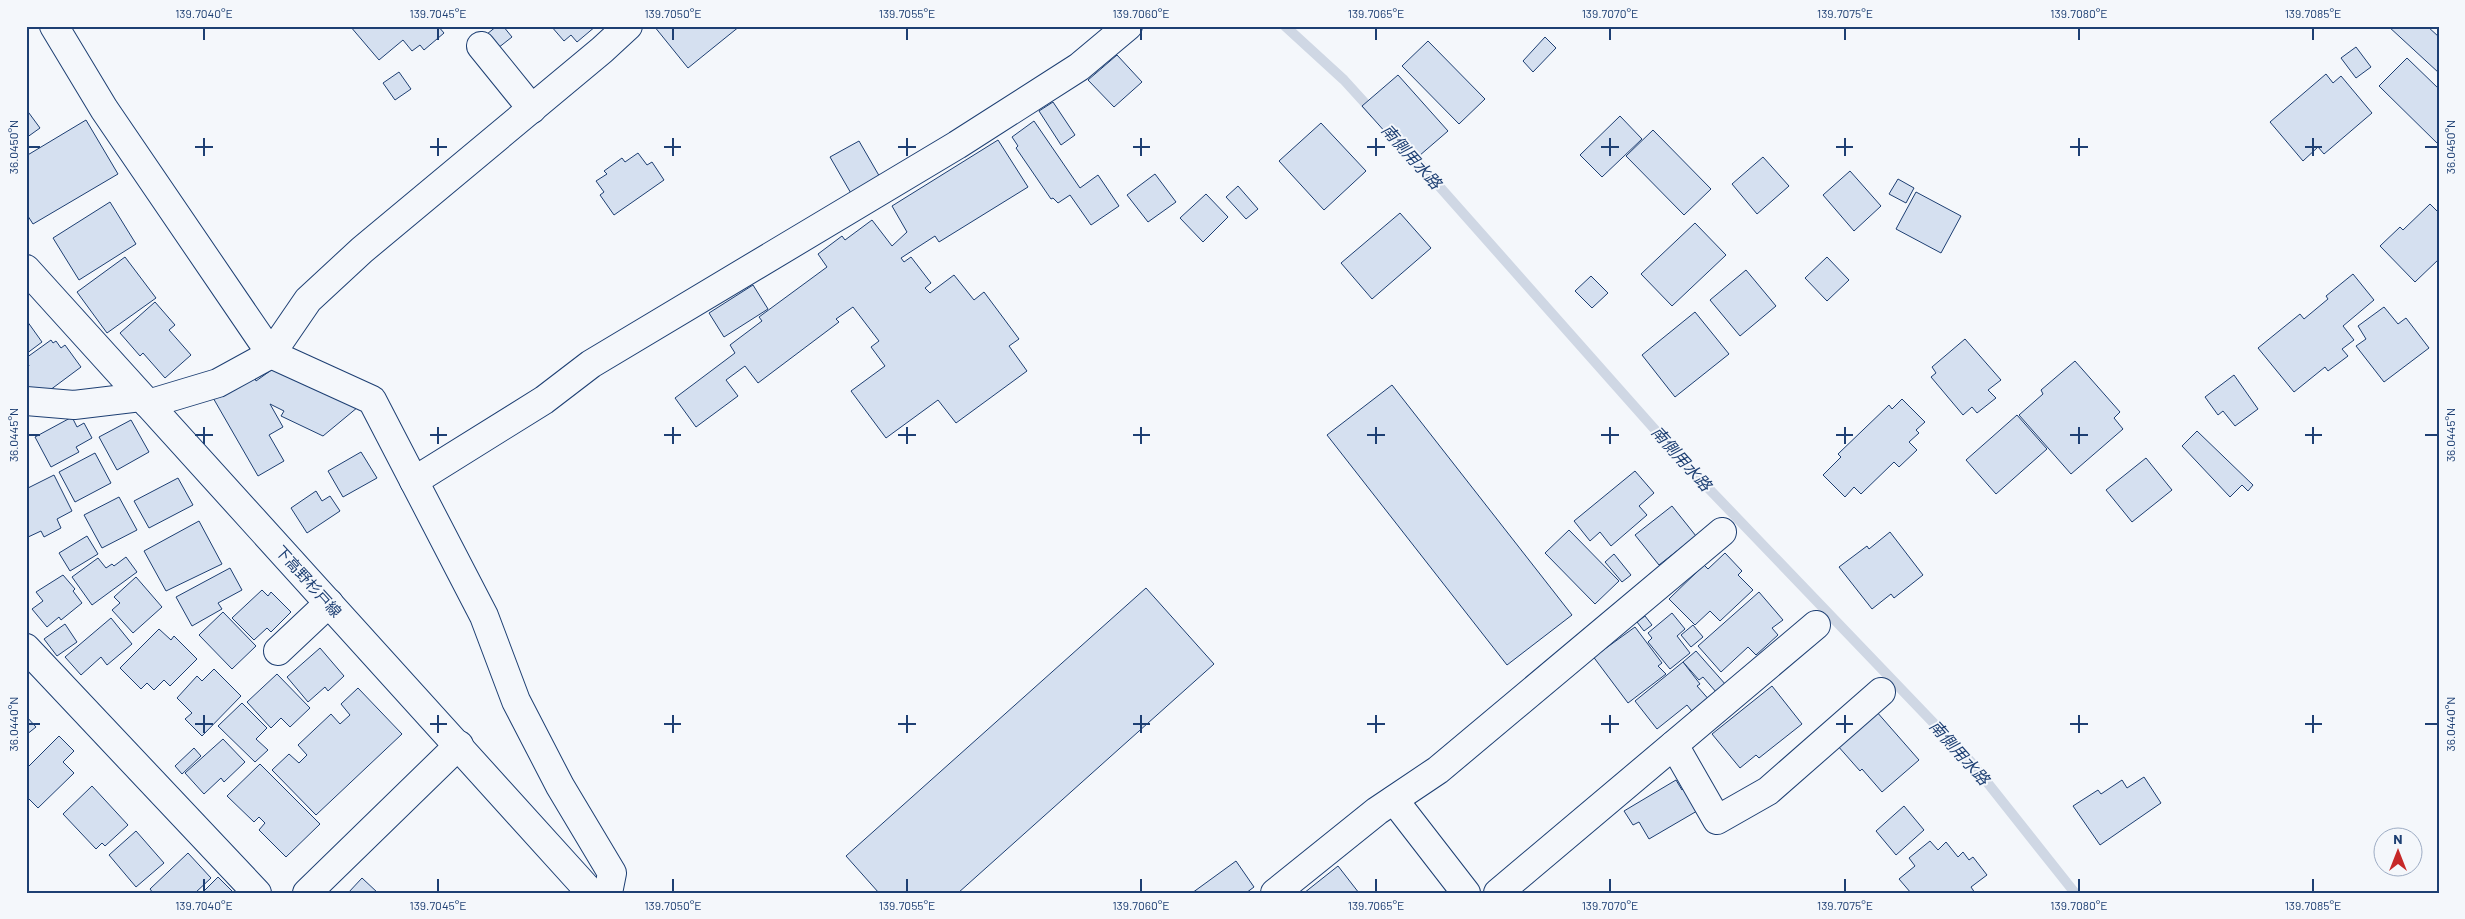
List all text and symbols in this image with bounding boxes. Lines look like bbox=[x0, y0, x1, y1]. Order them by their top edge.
text: 139.7040°E bbox=[175, 6, 233, 20]
text: 139.7045°E bbox=[409, 6, 467, 20]
text: 139.7050°E bbox=[644, 6, 702, 20]
text: 139.7055°E bbox=[879, 6, 935, 20]
text: 139.7060°E bbox=[1112, 6, 1170, 20]
text: 139.7065°E bbox=[1348, 6, 1404, 20]
text: 139.7070°E bbox=[1582, 6, 1638, 20]
text: 139.7075°E bbox=[1817, 6, 1873, 20]
text: 139.7080°E bbox=[2050, 6, 2108, 20]
text: 139.7085°E bbox=[2285, 6, 2341, 20]
text: 36.0450°N bbox=[6, 120, 20, 174]
water label: 南側用水路 bbox=[1378, 120, 1447, 194]
text: 36.0450°N bbox=[2443, 120, 2457, 174]
text: 36.0445°N bbox=[6, 408, 20, 462]
text: 36.0445°N bbox=[2443, 408, 2457, 462]
water label: 南側用水路 bbox=[1648, 422, 1717, 496]
street label: 下高野杉戸線 bbox=[272, 542, 346, 620]
text: 36.0440°N bbox=[6, 697, 20, 751]
text: 36.0440°N bbox=[2443, 697, 2457, 751]
water label: 南側用水路 bbox=[1926, 716, 1995, 790]
north arrow bbox=[2372, 826, 2422, 876]
text: N bbox=[2393, 830, 2403, 847]
text: 139.7040°E bbox=[175, 898, 233, 912]
text: 139.7045°E bbox=[409, 898, 467, 912]
text: 139.7050°E bbox=[644, 898, 702, 912]
text: 139.7055°E bbox=[879, 898, 935, 912]
text: 139.7060°E bbox=[1112, 898, 1170, 912]
text: 139.7065°E bbox=[1348, 898, 1404, 912]
text: 139.7070°E bbox=[1582, 898, 1638, 912]
text: 139.7075°E bbox=[1817, 898, 1873, 912]
text: 139.7080°E bbox=[2050, 898, 2108, 912]
text: 139.7085°E bbox=[2285, 898, 2341, 912]

